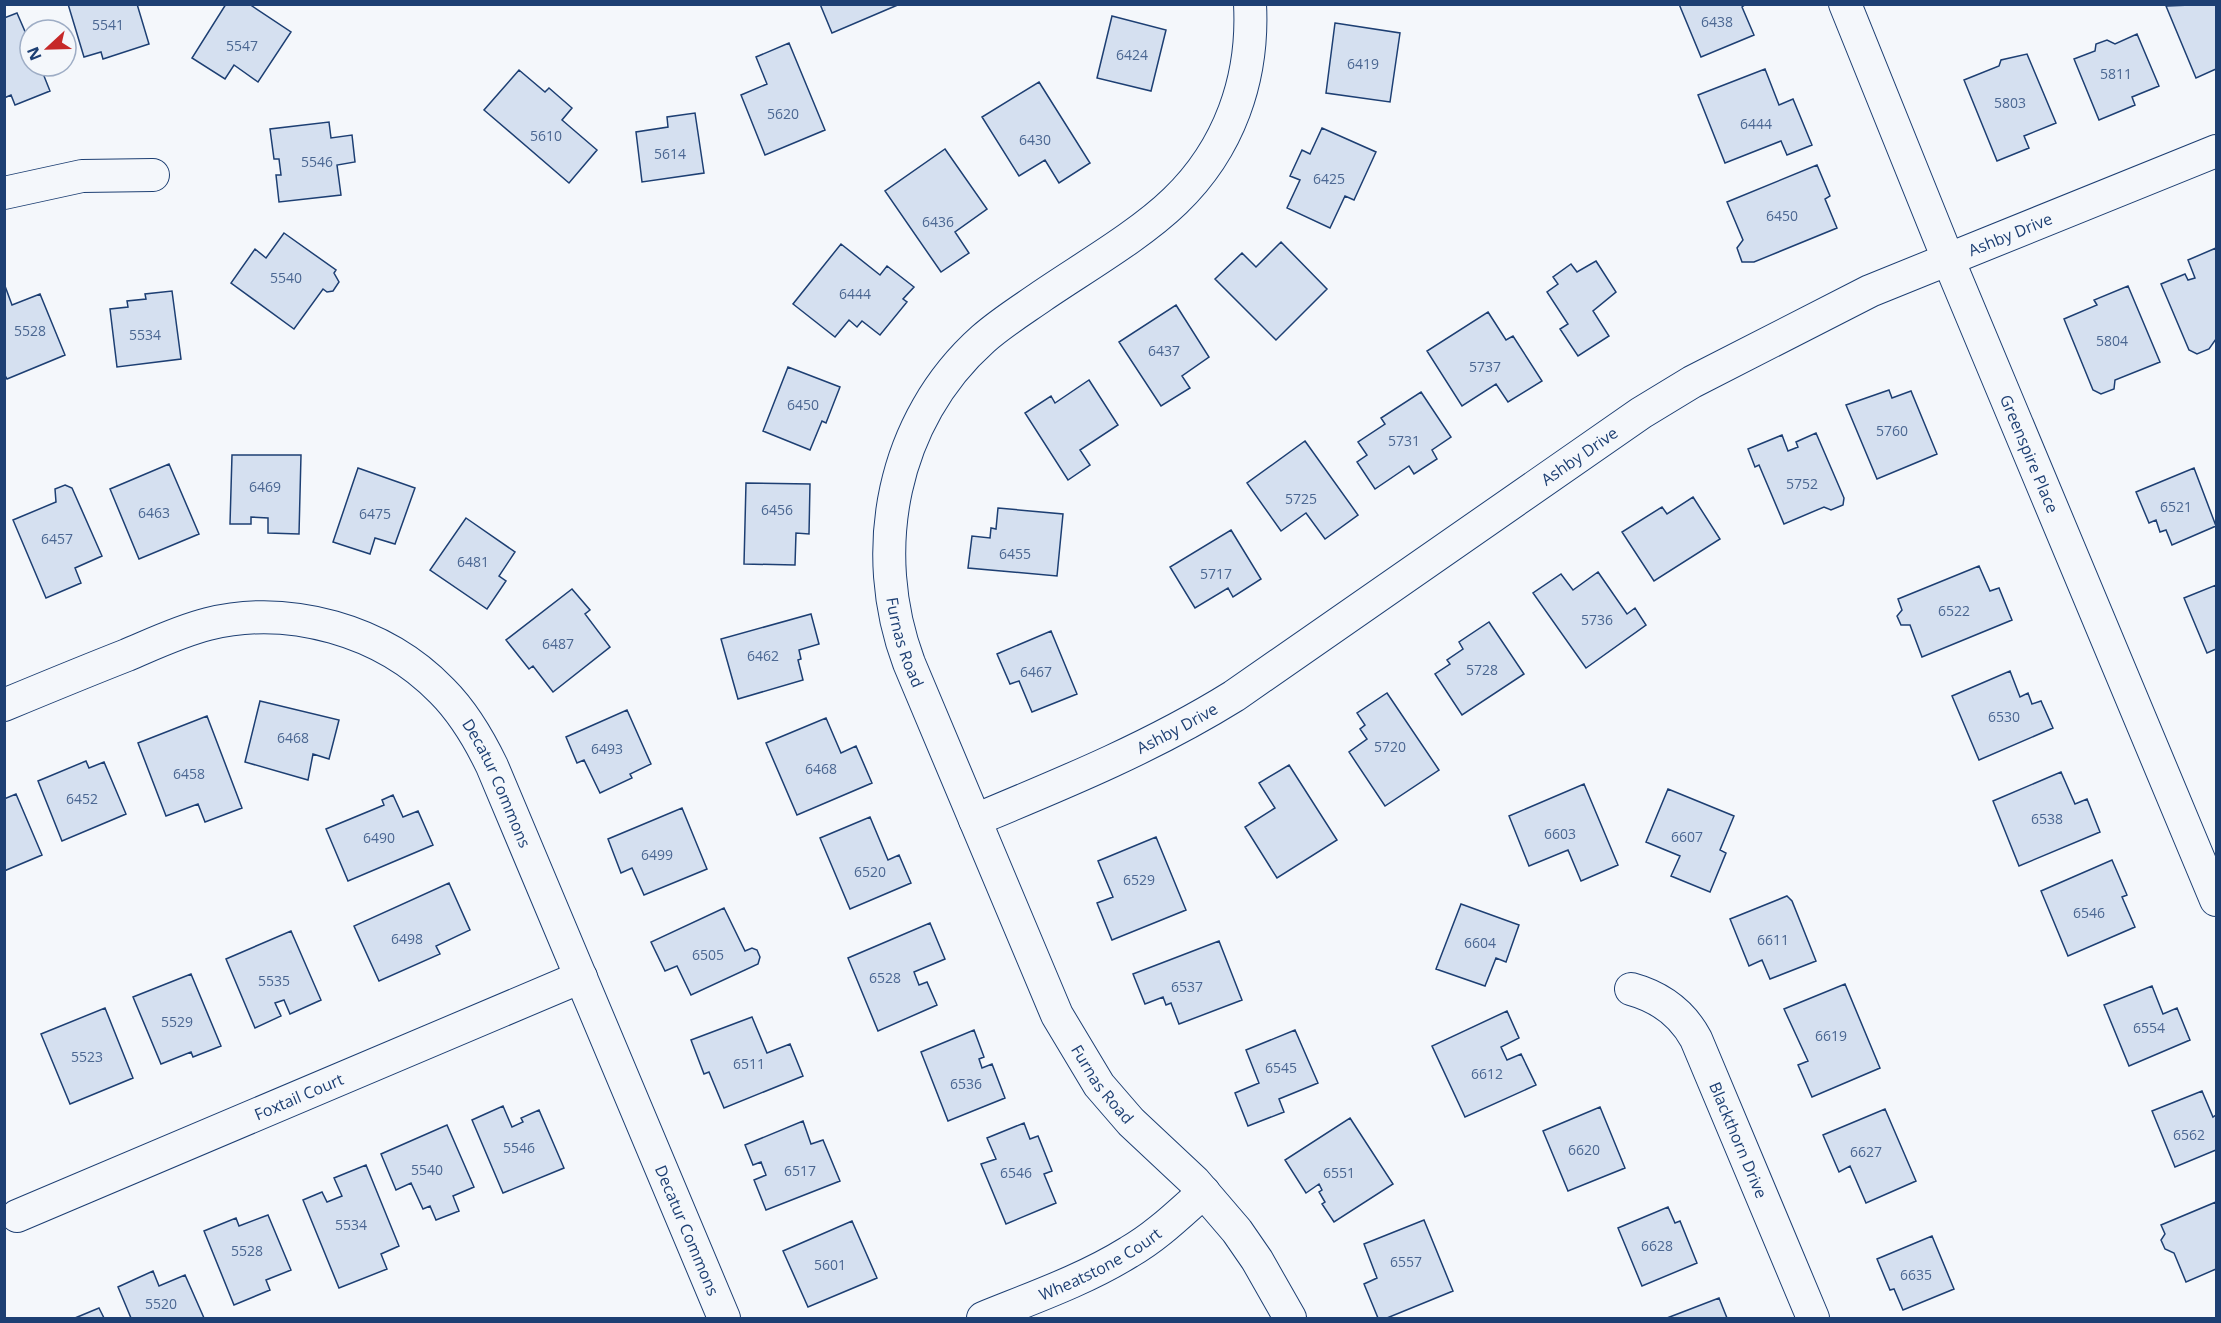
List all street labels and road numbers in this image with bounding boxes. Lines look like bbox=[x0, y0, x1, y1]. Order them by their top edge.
street label: Ashby Drive bbox=[1965, 207, 2055, 261]
street label: Greenspire Place bbox=[1995, 391, 2064, 516]
street label: Ashby Drive bbox=[1537, 422, 1622, 490]
street label: Furnas Road bbox=[881, 596, 929, 691]
street label: Ashby Drive bbox=[1133, 697, 1221, 759]
street label: Decatur Commons bbox=[457, 715, 536, 851]
street label: Furnas Road bbox=[1066, 1040, 1139, 1128]
street label: Foxtail Court bbox=[251, 1068, 347, 1125]
street label: Blackthorn Drive bbox=[1704, 1079, 1773, 1202]
street label: Decatur Commons bbox=[650, 1162, 724, 1299]
street label: Wheatstone Court bbox=[1035, 1222, 1166, 1306]

